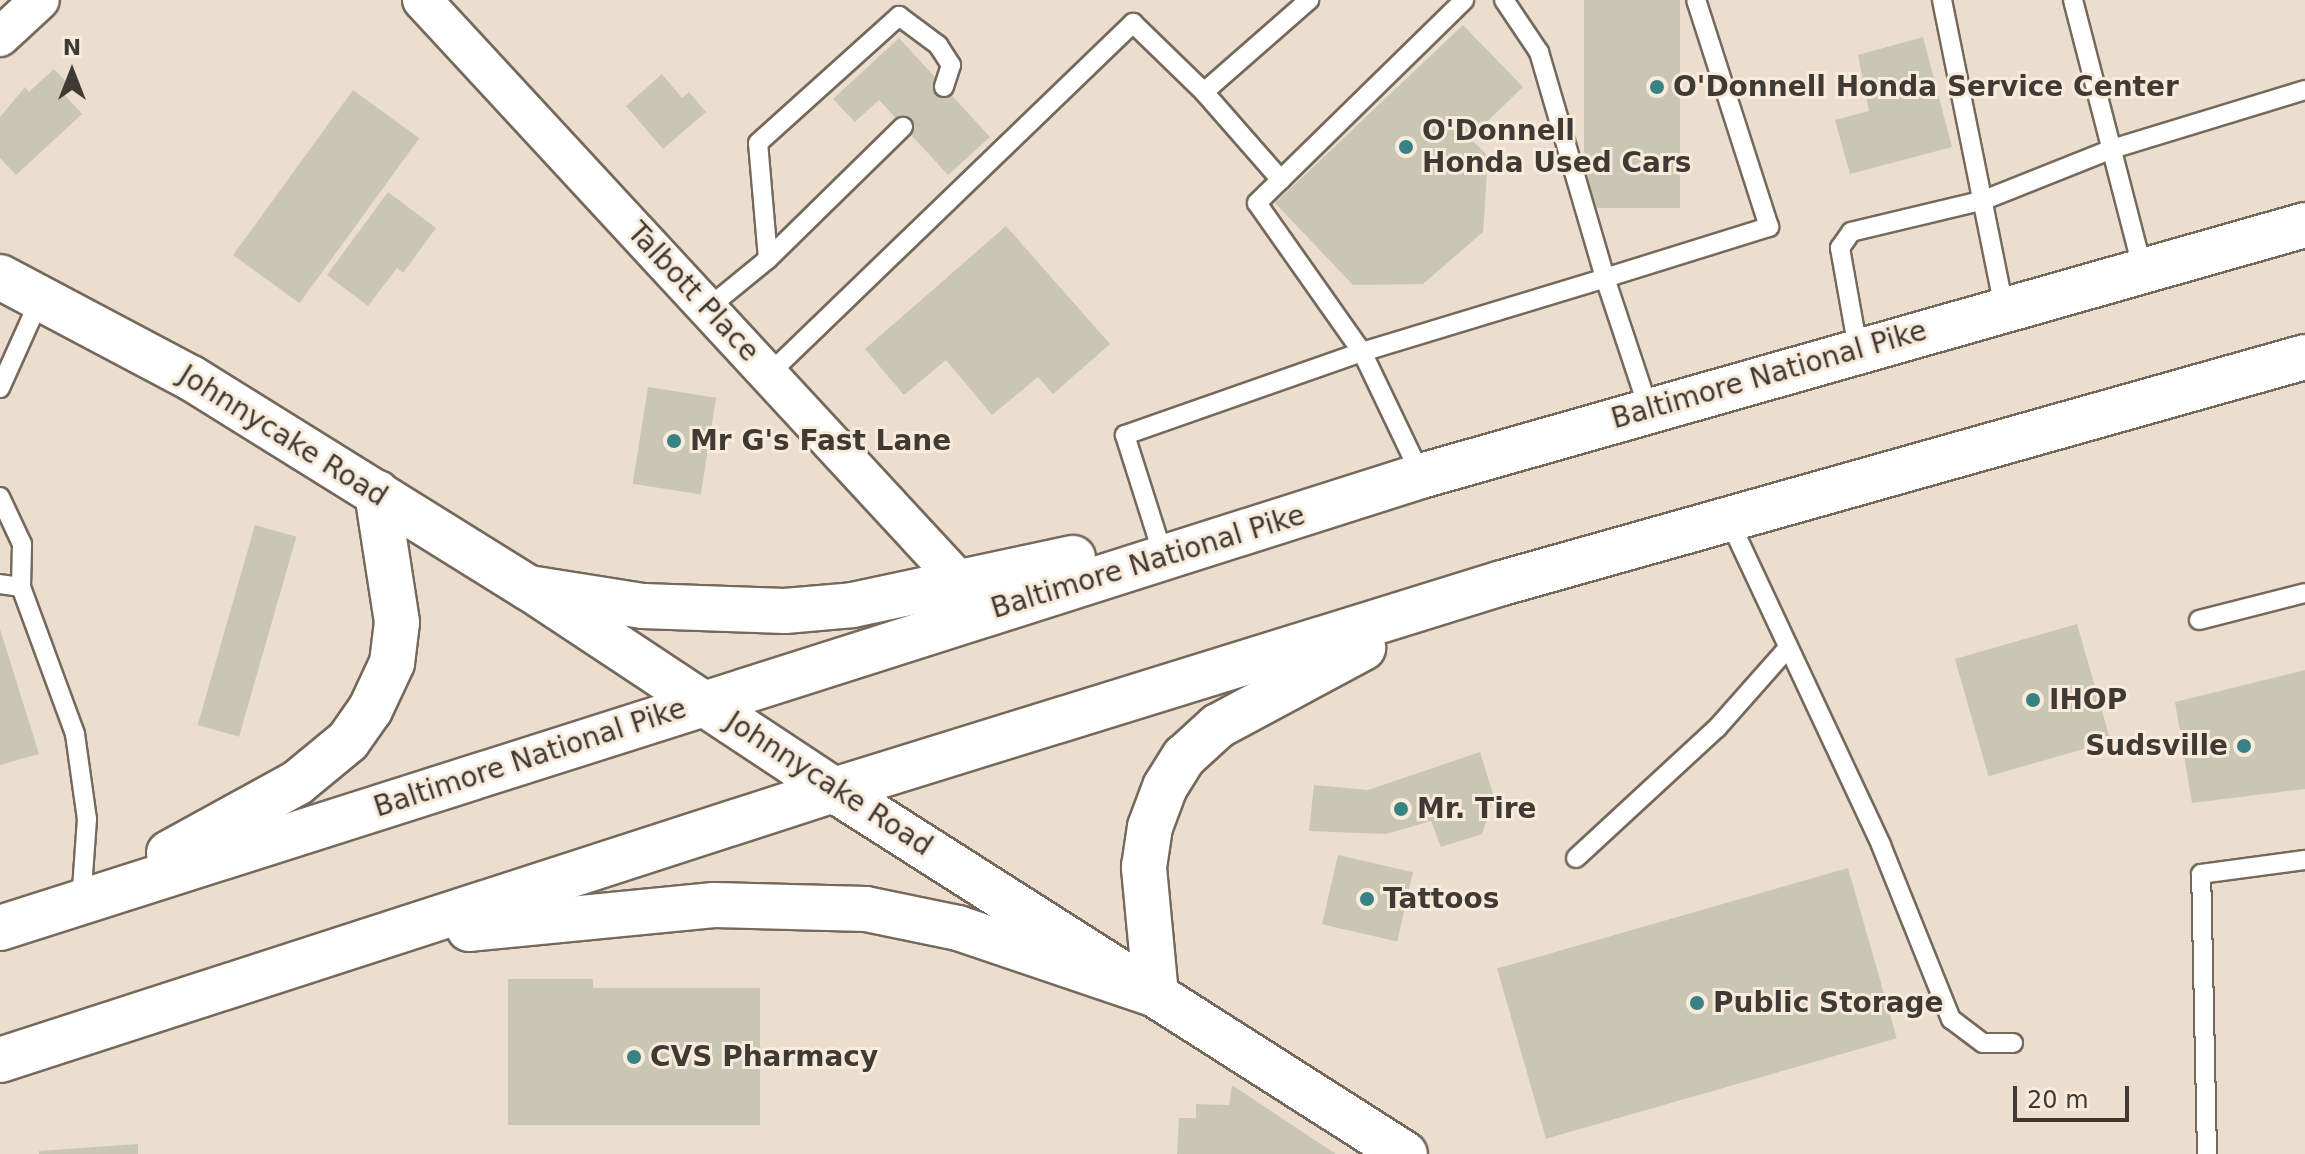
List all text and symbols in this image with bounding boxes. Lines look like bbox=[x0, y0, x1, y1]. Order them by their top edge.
north arrow bbox=[32, 32, 112, 112]
text: N bbox=[63, 35, 81, 60]
place label: O'Donnell Honda Service Center bbox=[1673, 70, 2179, 104]
marker: O'Donnell Honda Service Center bbox=[1648, 78, 1666, 96]
place label: O'Donnell Honda Used Cars bbox=[1422, 114, 1691, 180]
marker: O'Donnell Honda Used Cars bbox=[1397, 138, 1415, 156]
street label: Talbott Place bbox=[620, 216, 766, 368]
street label: Baltimore National Pike bbox=[1607, 314, 1931, 436]
street label: Johnnycake Road bbox=[173, 358, 393, 514]
place label: Mr G's Fast Lane bbox=[690, 424, 951, 458]
marker: Mr G's Fast Lane bbox=[665, 432, 683, 450]
street label: Baltimore National Pike bbox=[987, 498, 1309, 626]
place label: IHOP bbox=[2049, 683, 2127, 717]
marker: IHOP bbox=[2024, 691, 2042, 709]
street label: Baltimore National Pike bbox=[370, 692, 690, 824]
street label: Johnnycake Road bbox=[719, 705, 939, 863]
place label: Sudsville bbox=[2085, 729, 2228, 763]
marker: Sudsville bbox=[2235, 737, 2253, 755]
place label: Mr. Tire bbox=[1417, 792, 1537, 826]
marker: Mr. Tire bbox=[1392, 800, 1410, 818]
place label: Tattoos bbox=[1383, 882, 1499, 916]
marker: Tattoos bbox=[1358, 890, 1376, 908]
place label: Public Storage bbox=[1713, 986, 1944, 1020]
marker: Public Storage bbox=[1688, 994, 1706, 1012]
place label: CVS Pharmacy bbox=[650, 1040, 878, 1074]
marker: CVS Pharmacy bbox=[625, 1048, 643, 1066]
scale bar bbox=[2017, 1070, 2133, 1120]
text: 20 m bbox=[2027, 1086, 2089, 1114]

